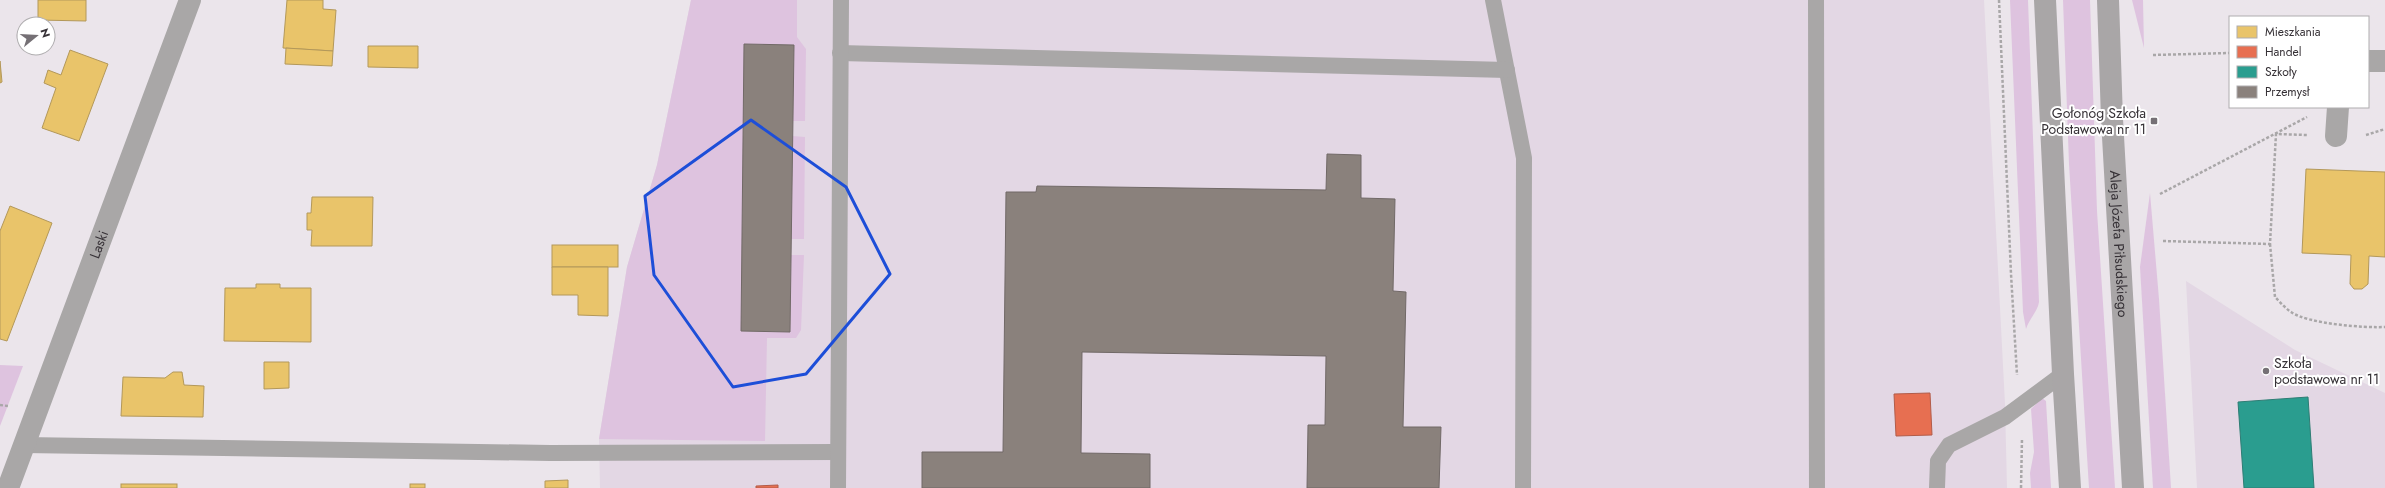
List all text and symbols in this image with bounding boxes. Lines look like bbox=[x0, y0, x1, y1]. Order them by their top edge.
north arrow bbox=[16, 16, 56, 56]
legend bbox=[2229, 16, 2369, 108]
text: Mieszkania bbox=[2265, 23, 2321, 41]
text: N bbox=[37, 26, 54, 40]
text: Handel bbox=[2265, 43, 2301, 61]
text: Szkoły bbox=[2265, 63, 2298, 81]
text: Przemysł bbox=[2265, 83, 2311, 101]
place label: Gołonóg Szkoła Podstawowa nr 11 bbox=[2041, 103, 2146, 139]
marker: Gołonóg Szkoła Podstawowa nr 11 bbox=[2149, 116, 2159, 126]
street label: Aleja Józefa Piłsudskiego bbox=[2105, 170, 2133, 318]
street label: Laski bbox=[85, 228, 113, 261]
place label: Szkoła podstawowa nr 11 bbox=[2274, 353, 2379, 389]
marker: Szkoła podstawowa nr 11 bbox=[2261, 366, 2271, 376]

